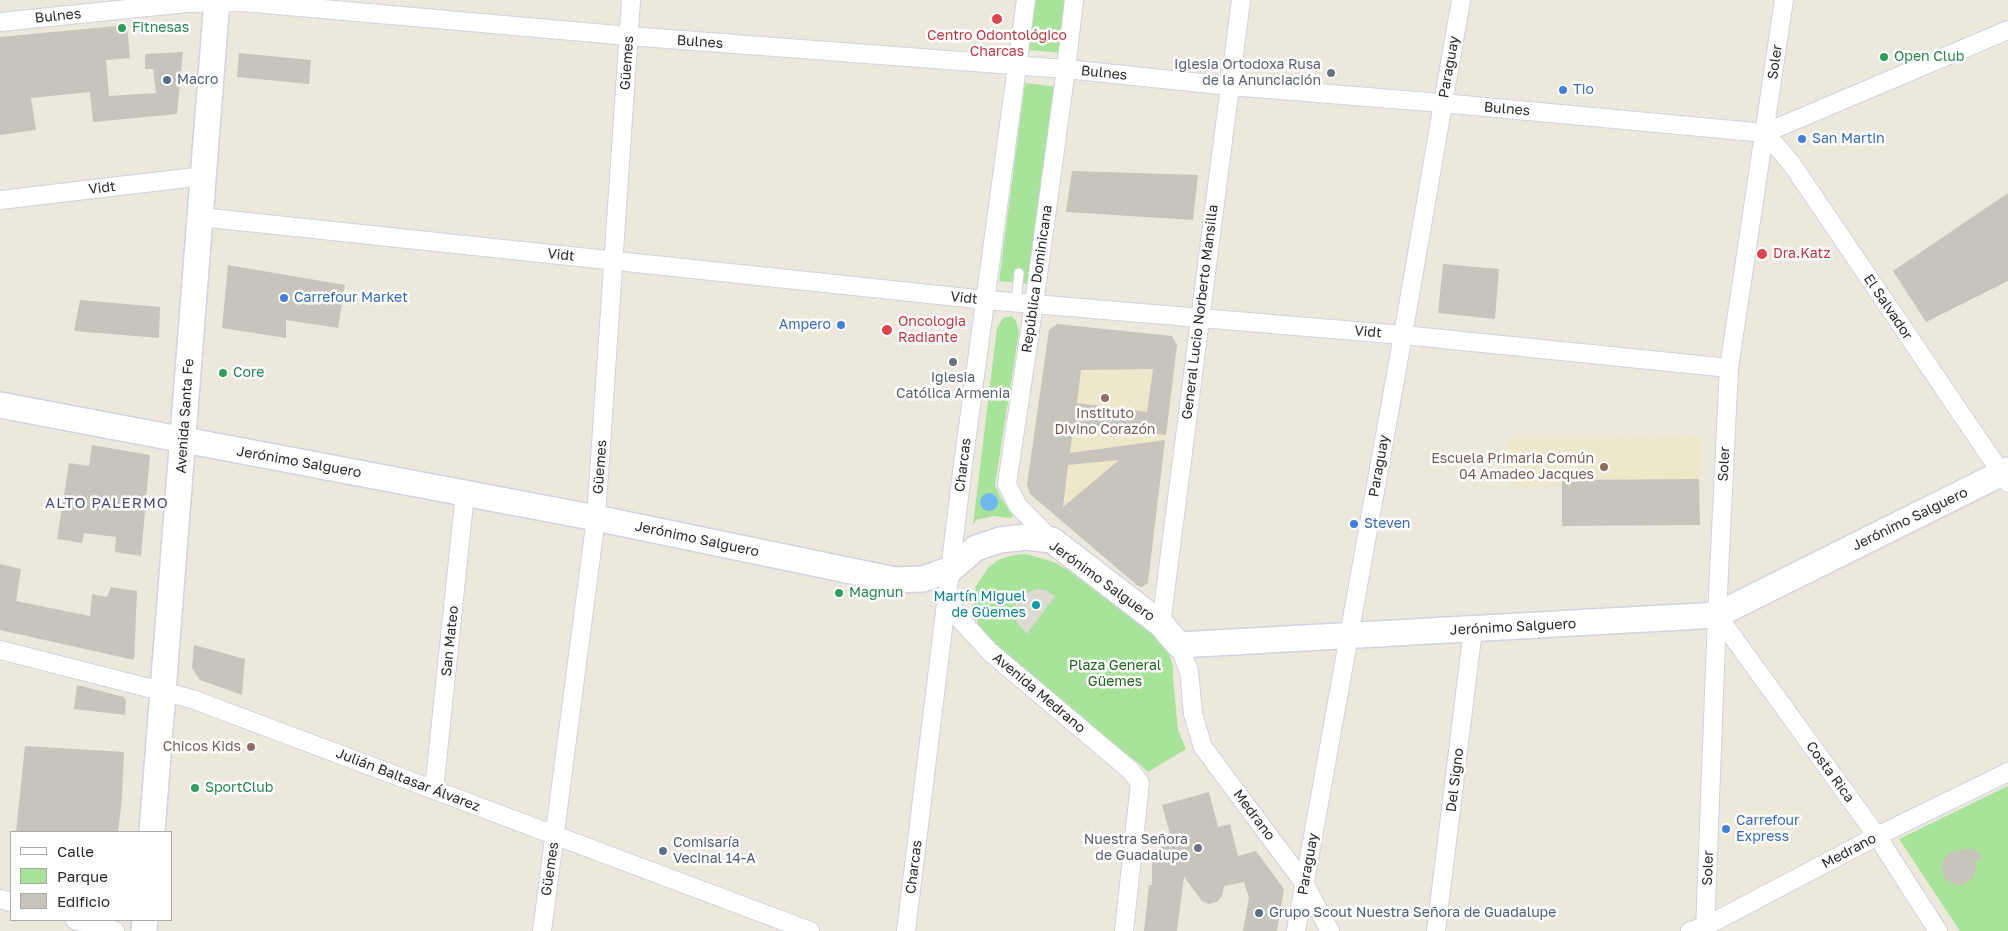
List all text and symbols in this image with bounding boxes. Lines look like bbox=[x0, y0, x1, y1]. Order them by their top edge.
street label: Bulnes bbox=[34, 5, 82, 27]
marker: Centro Odontológico Charcas bbox=[990, 12, 1004, 26]
place label: Fitnesas bbox=[132, 20, 189, 36]
marker: Fitnesas bbox=[116, 22, 128, 34]
place label: Centro Odontológico Charcas bbox=[927, 28, 1067, 60]
street label: Bulnes bbox=[676, 32, 724, 52]
street label: Güemes bbox=[617, 35, 637, 91]
street label: Paraguay bbox=[1435, 35, 1463, 99]
street label: Soler bbox=[1764, 43, 1786, 81]
place label: Open Club bbox=[1894, 49, 1964, 65]
marker: Open Club bbox=[1878, 51, 1890, 63]
place label: Iglesia Ortodoxa Rusa de la Anunciación bbox=[1174, 57, 1321, 90]
street label: Bulnes bbox=[1080, 62, 1128, 84]
marker: Iglesia Ortodoxa Rusa de la Anunciación bbox=[1325, 67, 1337, 79]
place label: Macro bbox=[177, 72, 218, 88]
marker: Macro bbox=[161, 74, 173, 86]
place label: Tio bbox=[1573, 82, 1594, 98]
marker: Tio bbox=[1557, 84, 1569, 96]
street label: Bulnes bbox=[1483, 99, 1531, 119]
place label: San Martin bbox=[1812, 131, 1885, 147]
marker: San Martin bbox=[1796, 133, 1808, 145]
street label: Vidt bbox=[87, 178, 117, 198]
street label: República Dominicana bbox=[1018, 204, 1056, 354]
street label: General Lucio Norberto Mansilla bbox=[1178, 204, 1222, 420]
street label: Vidt bbox=[547, 245, 575, 265]
place label: Dra.Katz bbox=[1773, 246, 1831, 262]
marker: Dra.Katz bbox=[1755, 247, 1769, 261]
street label: El Salvador bbox=[1860, 271, 1916, 343]
street label: Vidt bbox=[950, 288, 978, 308]
place label: Carrefour Market bbox=[294, 290, 408, 306]
marker: Carrefour Market bbox=[278, 292, 290, 304]
place label: Oncologia Radiante bbox=[898, 314, 966, 347]
place label: Ampero bbox=[779, 317, 831, 333]
marker: Ampero bbox=[835, 319, 847, 331]
street label: Vidt bbox=[1354, 322, 1382, 342]
marker: Oncologia Radiante bbox=[880, 323, 894, 337]
marker: Iglesia Católica Armenia bbox=[947, 356, 959, 368]
street label: Avenida Santa Fe bbox=[173, 358, 197, 474]
place label: Core bbox=[233, 365, 264, 381]
marker: Core bbox=[217, 367, 229, 379]
place label: Iglesia Católica Armenia bbox=[896, 370, 1010, 402]
marker: Instituto Divino Corazón bbox=[1099, 392, 1111, 404]
place label: Instituto Divino Corazón bbox=[1055, 406, 1155, 438]
street label: Paraguay bbox=[1365, 434, 1393, 498]
street label: Charcas bbox=[951, 437, 975, 493]
street label: Güemes bbox=[590, 439, 610, 495]
street label: Jerónimo Salguero bbox=[235, 443, 363, 481]
street label: Soler bbox=[1715, 446, 1733, 482]
place label: Escuela Primaria Común 04 Amadeo Jacques bbox=[1431, 451, 1594, 484]
marker: Escuela Primaria Común 04 Amadeo Jacques bbox=[1598, 461, 1610, 473]
street label: Jerónimo Salguero bbox=[1850, 484, 1970, 554]
district label: ALTO PALERMO bbox=[44, 494, 170, 512]
place label: Steven bbox=[1364, 516, 1410, 532]
street label: Jerónimo Salguero bbox=[633, 518, 761, 560]
marker: Steven bbox=[1348, 518, 1360, 530]
street label: Jerónimo Salguero bbox=[1046, 537, 1158, 625]
place label: Magnun bbox=[849, 585, 903, 601]
marker: Magnun bbox=[833, 587, 845, 599]
place label: Martín Miguel de Güemes bbox=[933, 589, 1026, 622]
marker: Martín Miguel de Güemes bbox=[1030, 599, 1042, 611]
street label: San Mateo bbox=[438, 605, 462, 677]
street label: Jerónimo Salguero bbox=[1449, 615, 1577, 639]
street label: Avenida Medrano bbox=[989, 649, 1089, 737]
park label: Plaza General Güemes bbox=[1069, 658, 1161, 690]
street label: Costa Rica bbox=[1802, 738, 1858, 806]
place label: Chicos Kids bbox=[163, 739, 241, 755]
marker: Chicos Kids bbox=[245, 741, 257, 753]
street label: Julián Baltasar Álvarez bbox=[334, 745, 482, 815]
street label: Del Signo bbox=[1443, 747, 1467, 813]
place label: SportClub bbox=[205, 780, 273, 796]
marker: SportClub bbox=[189, 782, 201, 794]
street label: Medrano bbox=[1230, 786, 1278, 844]
place label: Carrefour Express bbox=[1736, 813, 1799, 846]
marker: Carrefour Express bbox=[1720, 823, 1732, 835]
street label: Medrano bbox=[1819, 830, 1879, 872]
legend bbox=[10, 831, 172, 921]
place label: Nuestra Señora de Guadalupe bbox=[1084, 832, 1188, 864]
street label: Paraguay bbox=[1294, 832, 1322, 896]
place label: Comisaría Vecinal 14-A bbox=[673, 835, 756, 868]
street label: Charcas bbox=[902, 839, 926, 895]
street label: Güemes bbox=[538, 841, 562, 897]
text: Calle bbox=[57, 842, 94, 860]
marker: Nuestra Señora de Guadalupe bbox=[1192, 842, 1204, 854]
marker: Comisaría Vecinal 14-A bbox=[657, 845, 669, 857]
street label: Soler bbox=[1699, 850, 1717, 886]
text: Parque bbox=[57, 867, 108, 885]
text: Edificio bbox=[57, 892, 110, 910]
place label: Grupo Scout Nuestra Señora de Guadalupe bbox=[1269, 905, 1556, 921]
marker: Grupo Scout Nuestra Señora de Guadalupe bbox=[1253, 907, 1265, 919]

